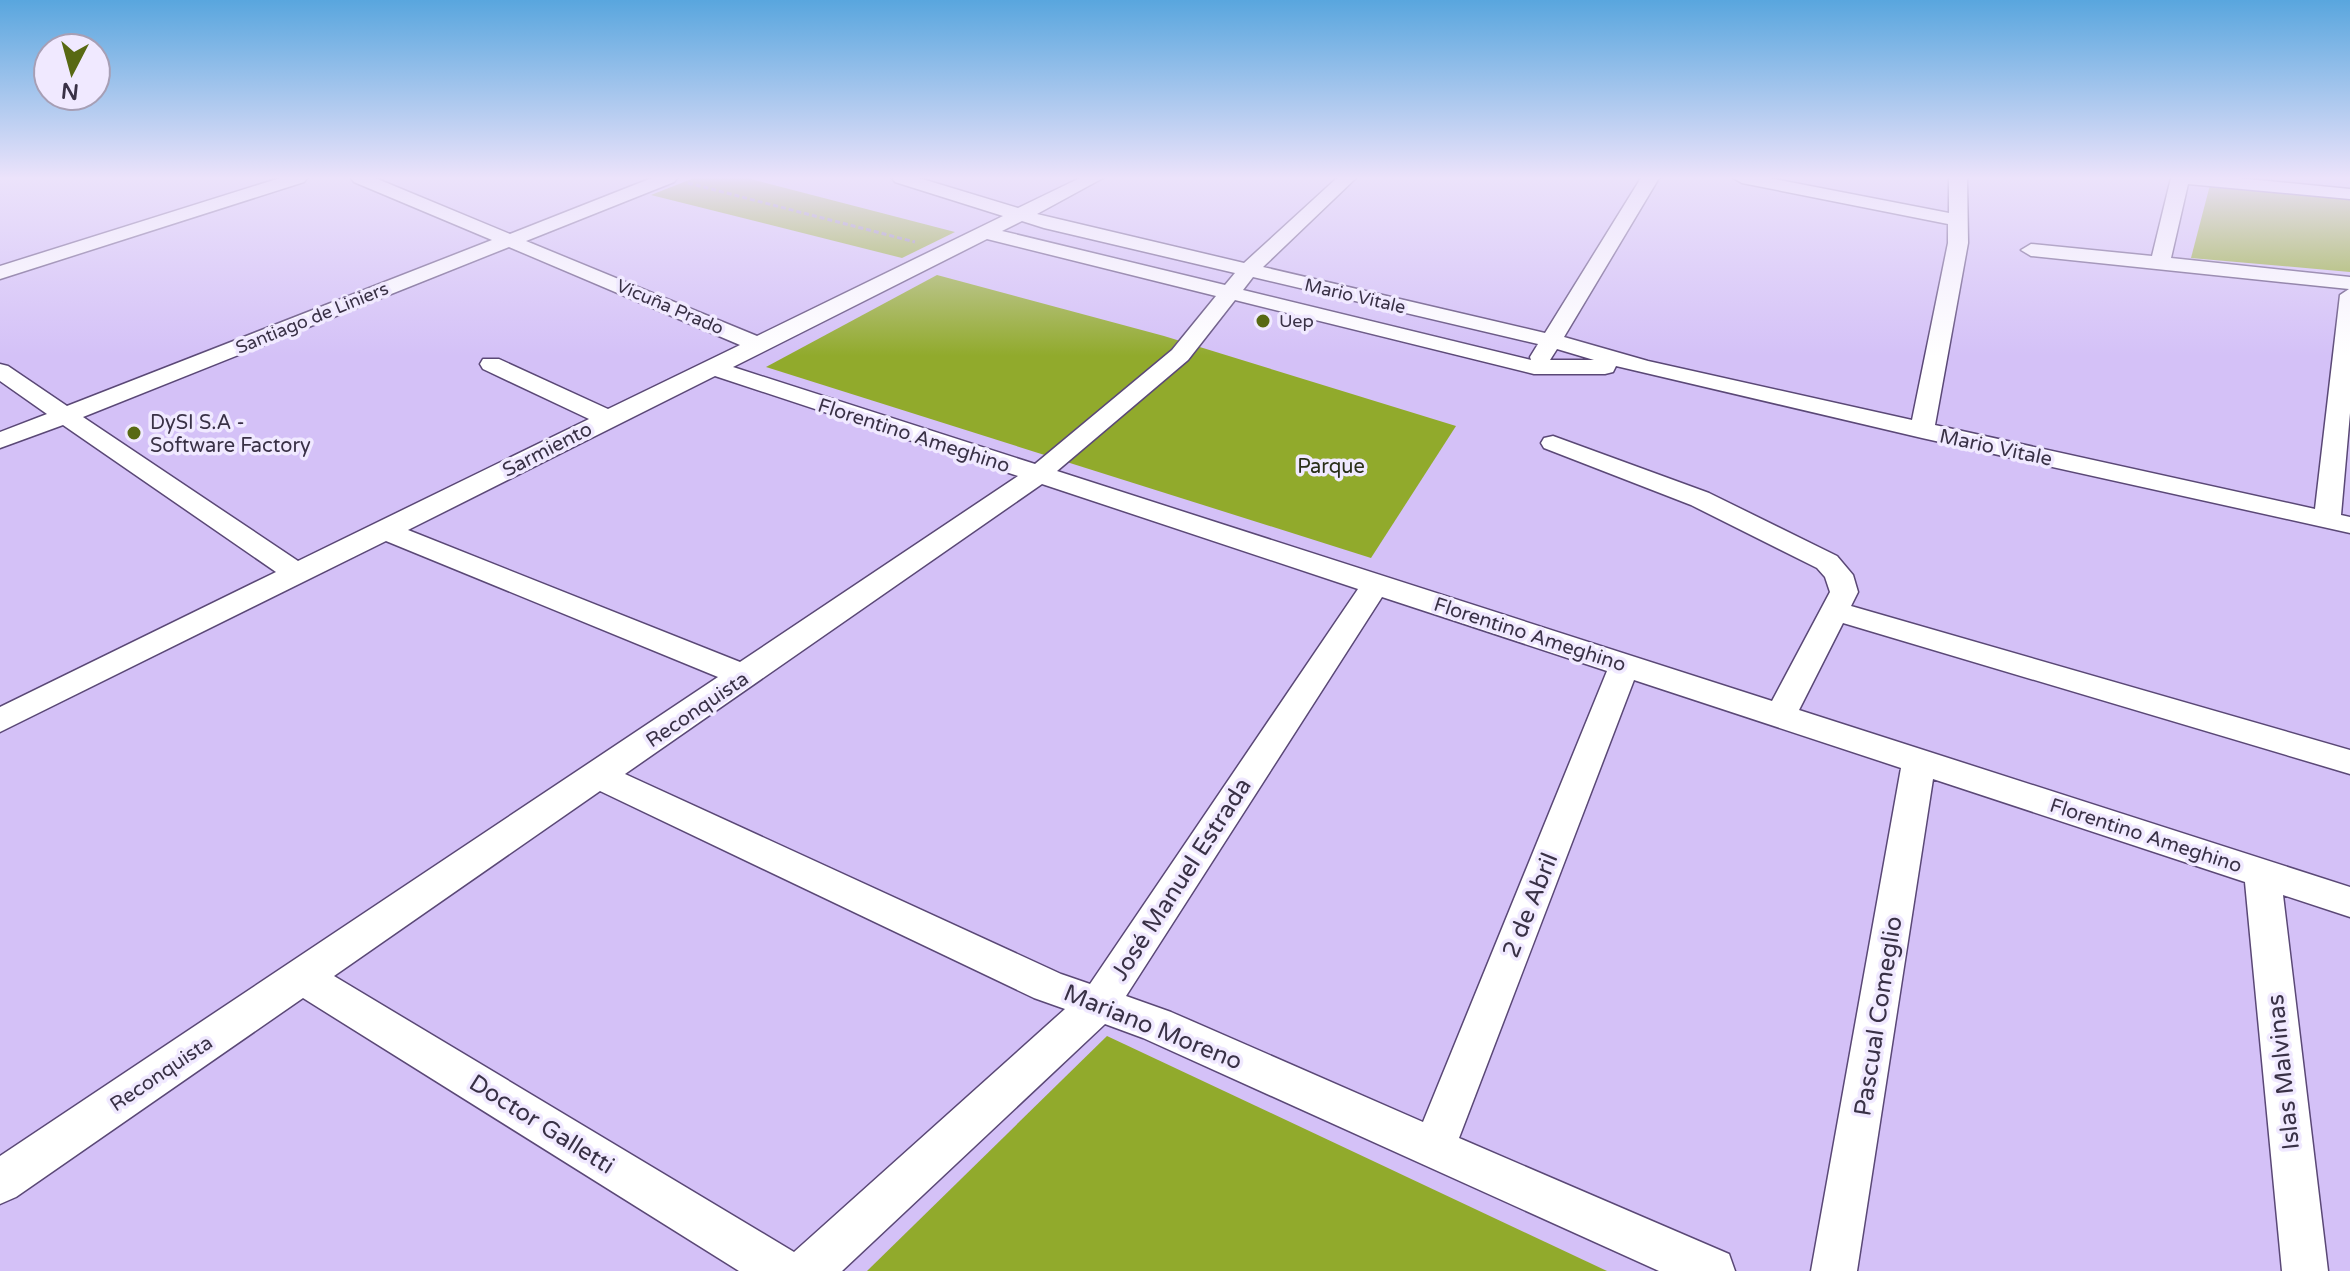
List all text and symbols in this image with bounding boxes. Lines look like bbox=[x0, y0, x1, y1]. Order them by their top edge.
north arrow bbox=[32, 32, 112, 112]
text: N bbox=[60, 77, 80, 105]
street label: Mario Vitale bbox=[1302, 274, 1408, 318]
street label: Vicuña Prado bbox=[613, 275, 727, 339]
street label: Santiago de Liniers bbox=[232, 277, 392, 359]
place label: Uep bbox=[1279, 310, 1314, 332]
marker: Uep bbox=[1254, 312, 1272, 330]
street label: Florentino Ameghino bbox=[815, 394, 1013, 478]
place label: DySI S.A - Software Factory bbox=[150, 411, 311, 458]
street label: Sarmiento bbox=[499, 417, 596, 483]
marker: DySI S.A - Software Factory bbox=[125, 424, 143, 442]
street label: Mario Vitale bbox=[1937, 424, 2054, 472]
park label: Parque bbox=[1297, 455, 1365, 479]
street label: Florentino Ameghino bbox=[1431, 593, 1629, 677]
street label: Reconquista bbox=[642, 667, 753, 753]
street label: José Manuel Estrada bbox=[1105, 772, 1258, 986]
street label: Florentino Ameghino bbox=[2047, 794, 2245, 878]
street label: 2 de Abril bbox=[1496, 849, 1565, 962]
street label: Pascual Comeglio bbox=[1848, 914, 1909, 1118]
street label: Mariano Moreno bbox=[1059, 978, 1246, 1076]
street label: Islas Malvinas bbox=[2261, 993, 2306, 1151]
street label: Reconquista bbox=[106, 1031, 217, 1117]
street label: Doctor Galletti bbox=[464, 1068, 620, 1181]

